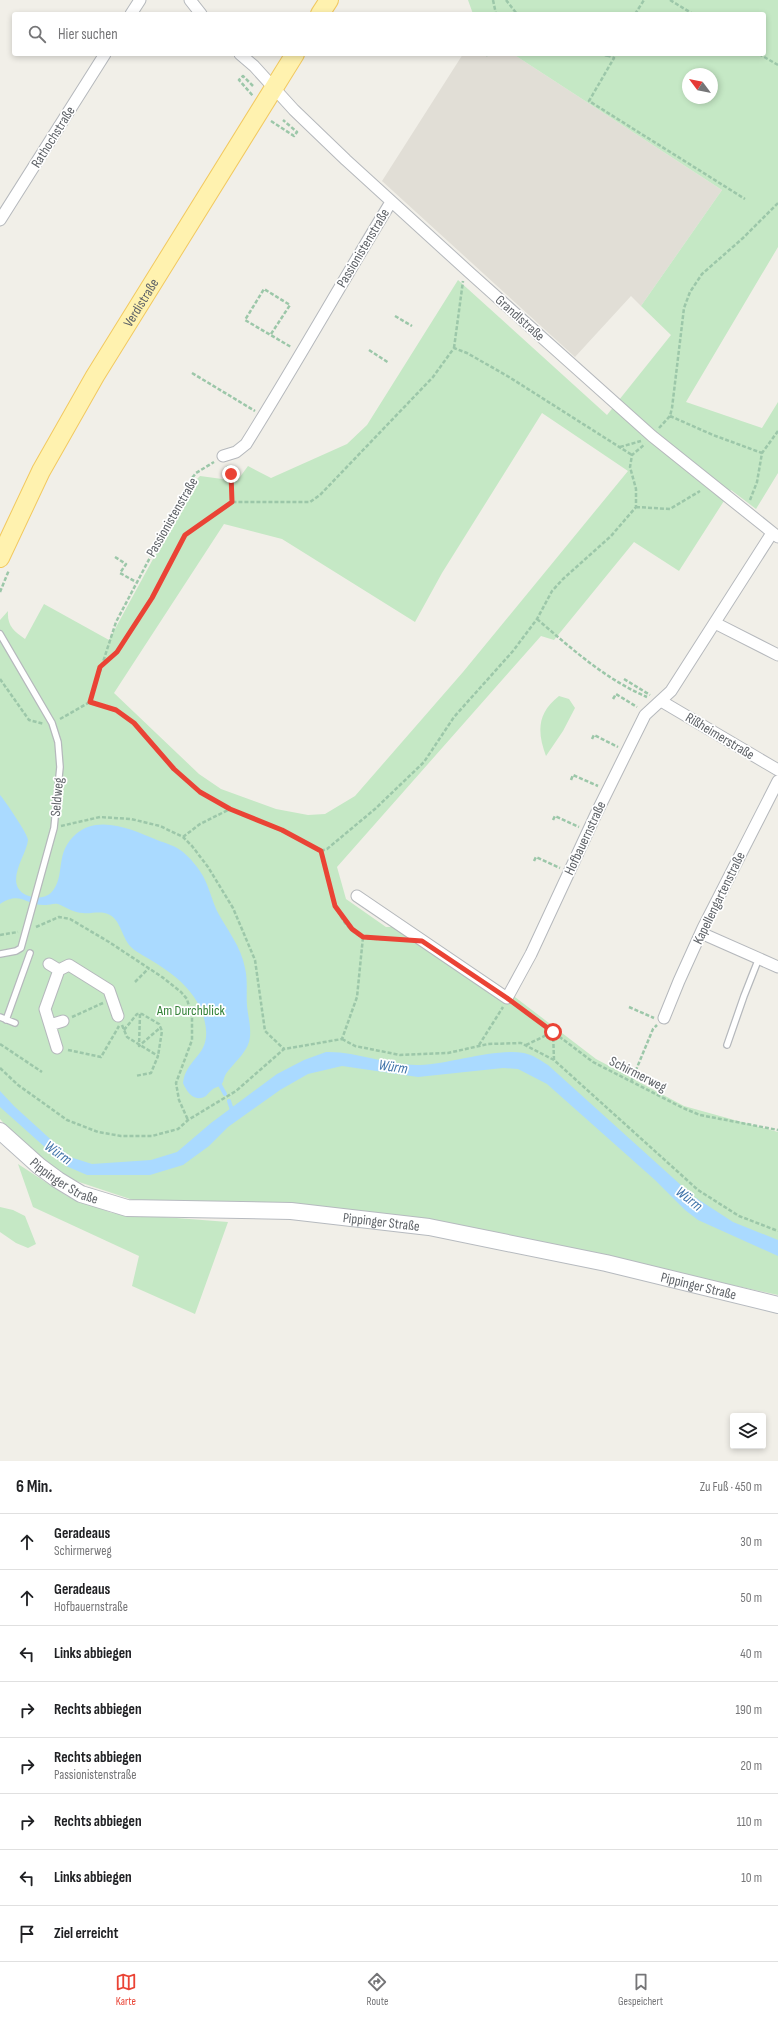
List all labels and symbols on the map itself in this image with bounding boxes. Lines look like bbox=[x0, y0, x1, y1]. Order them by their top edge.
north arrow bbox=[682, 68, 718, 104]
street label: Rathochstraße bbox=[27, 103, 79, 171]
street label: Passionistenstraße bbox=[333, 206, 393, 290]
street label: Verdistraße bbox=[119, 275, 162, 330]
street label: Grandlstraße bbox=[492, 291, 548, 345]
route end bbox=[222, 465, 240, 483]
street label: Passionistenstraße bbox=[142, 474, 202, 560]
street label: Rißheimerstraße bbox=[682, 709, 758, 763]
street label: Seldweg bbox=[47, 776, 67, 817]
street label: Hofbauernstraße bbox=[560, 798, 610, 878]
street label: Kapellengartenstraße bbox=[689, 849, 749, 947]
park label: Am Durchblick bbox=[156, 1002, 226, 1019]
route start bbox=[544, 1023, 562, 1041]
street label: Schirmerweg bbox=[606, 1052, 670, 1096]
water label: Würm bbox=[377, 1055, 409, 1079]
water label: Würm bbox=[41, 1137, 76, 1169]
street label: Pippinger Straße bbox=[27, 1154, 100, 1207]
water label: Würm bbox=[672, 1183, 707, 1216]
street label: Pippinger Straße bbox=[342, 1209, 421, 1234]
street label: Pippinger Straße bbox=[659, 1268, 738, 1303]

